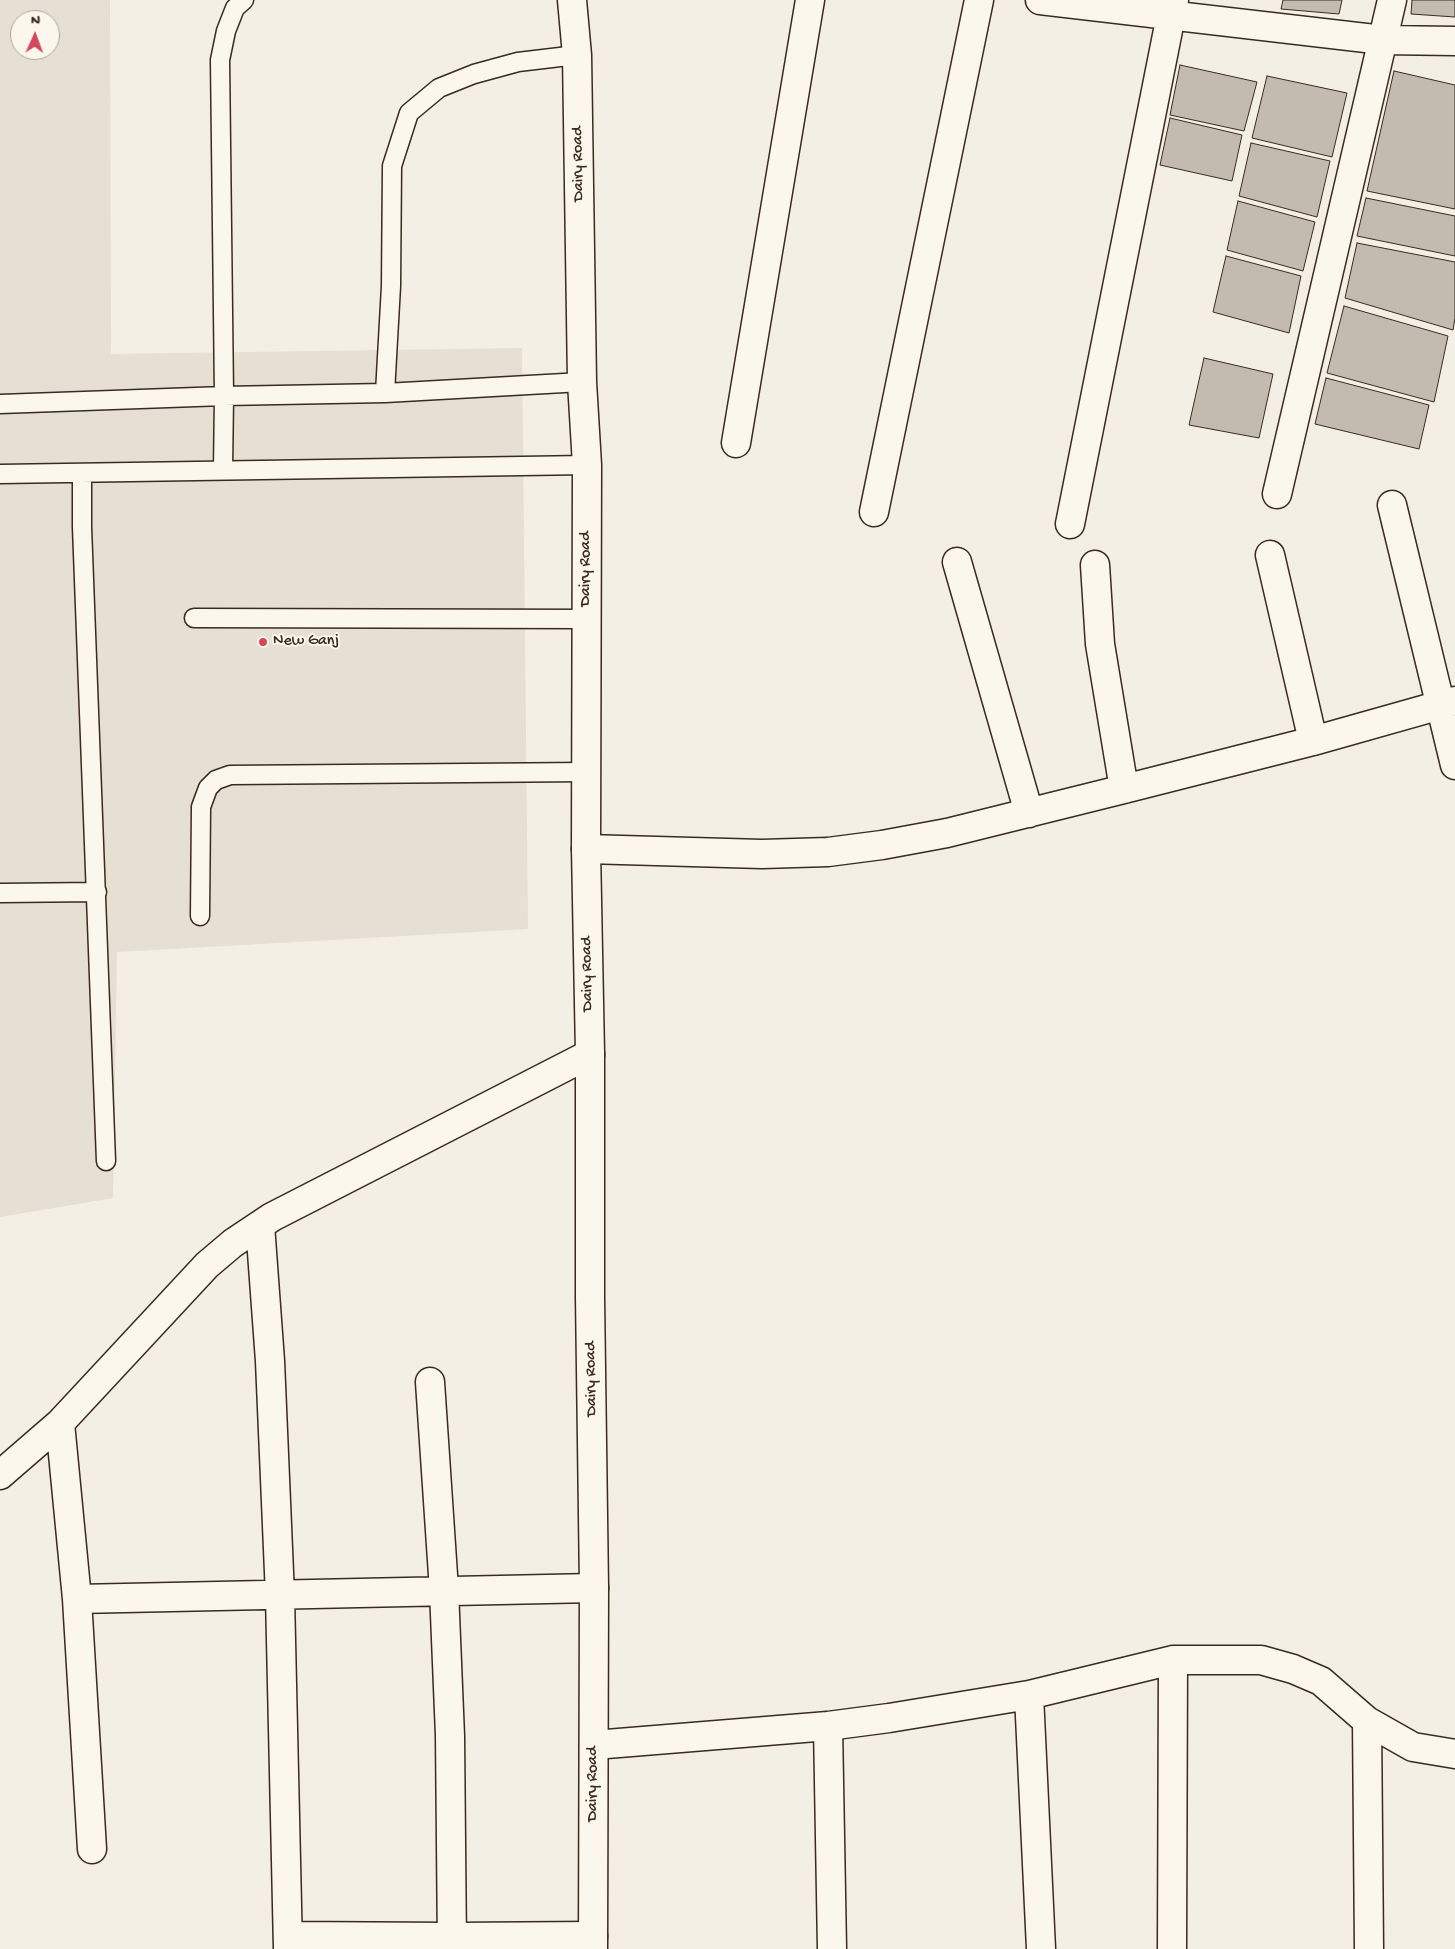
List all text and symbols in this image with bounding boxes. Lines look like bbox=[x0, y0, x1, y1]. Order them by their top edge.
north arrow bbox=[10, 10, 60, 60]
text: N bbox=[31, 12, 40, 29]
street label: Dairy Road bbox=[569, 126, 589, 202]
street label: Dairy Road bbox=[577, 531, 597, 607]
place label: New Ganj bbox=[273, 632, 339, 652]
marker: New Ganj bbox=[257, 636, 269, 648]
street label: Dairy Road bbox=[578, 936, 598, 1012]
street label: Dairy Road bbox=[582, 1341, 602, 1417]
street label: Dairy Road bbox=[584, 1746, 604, 1822]

